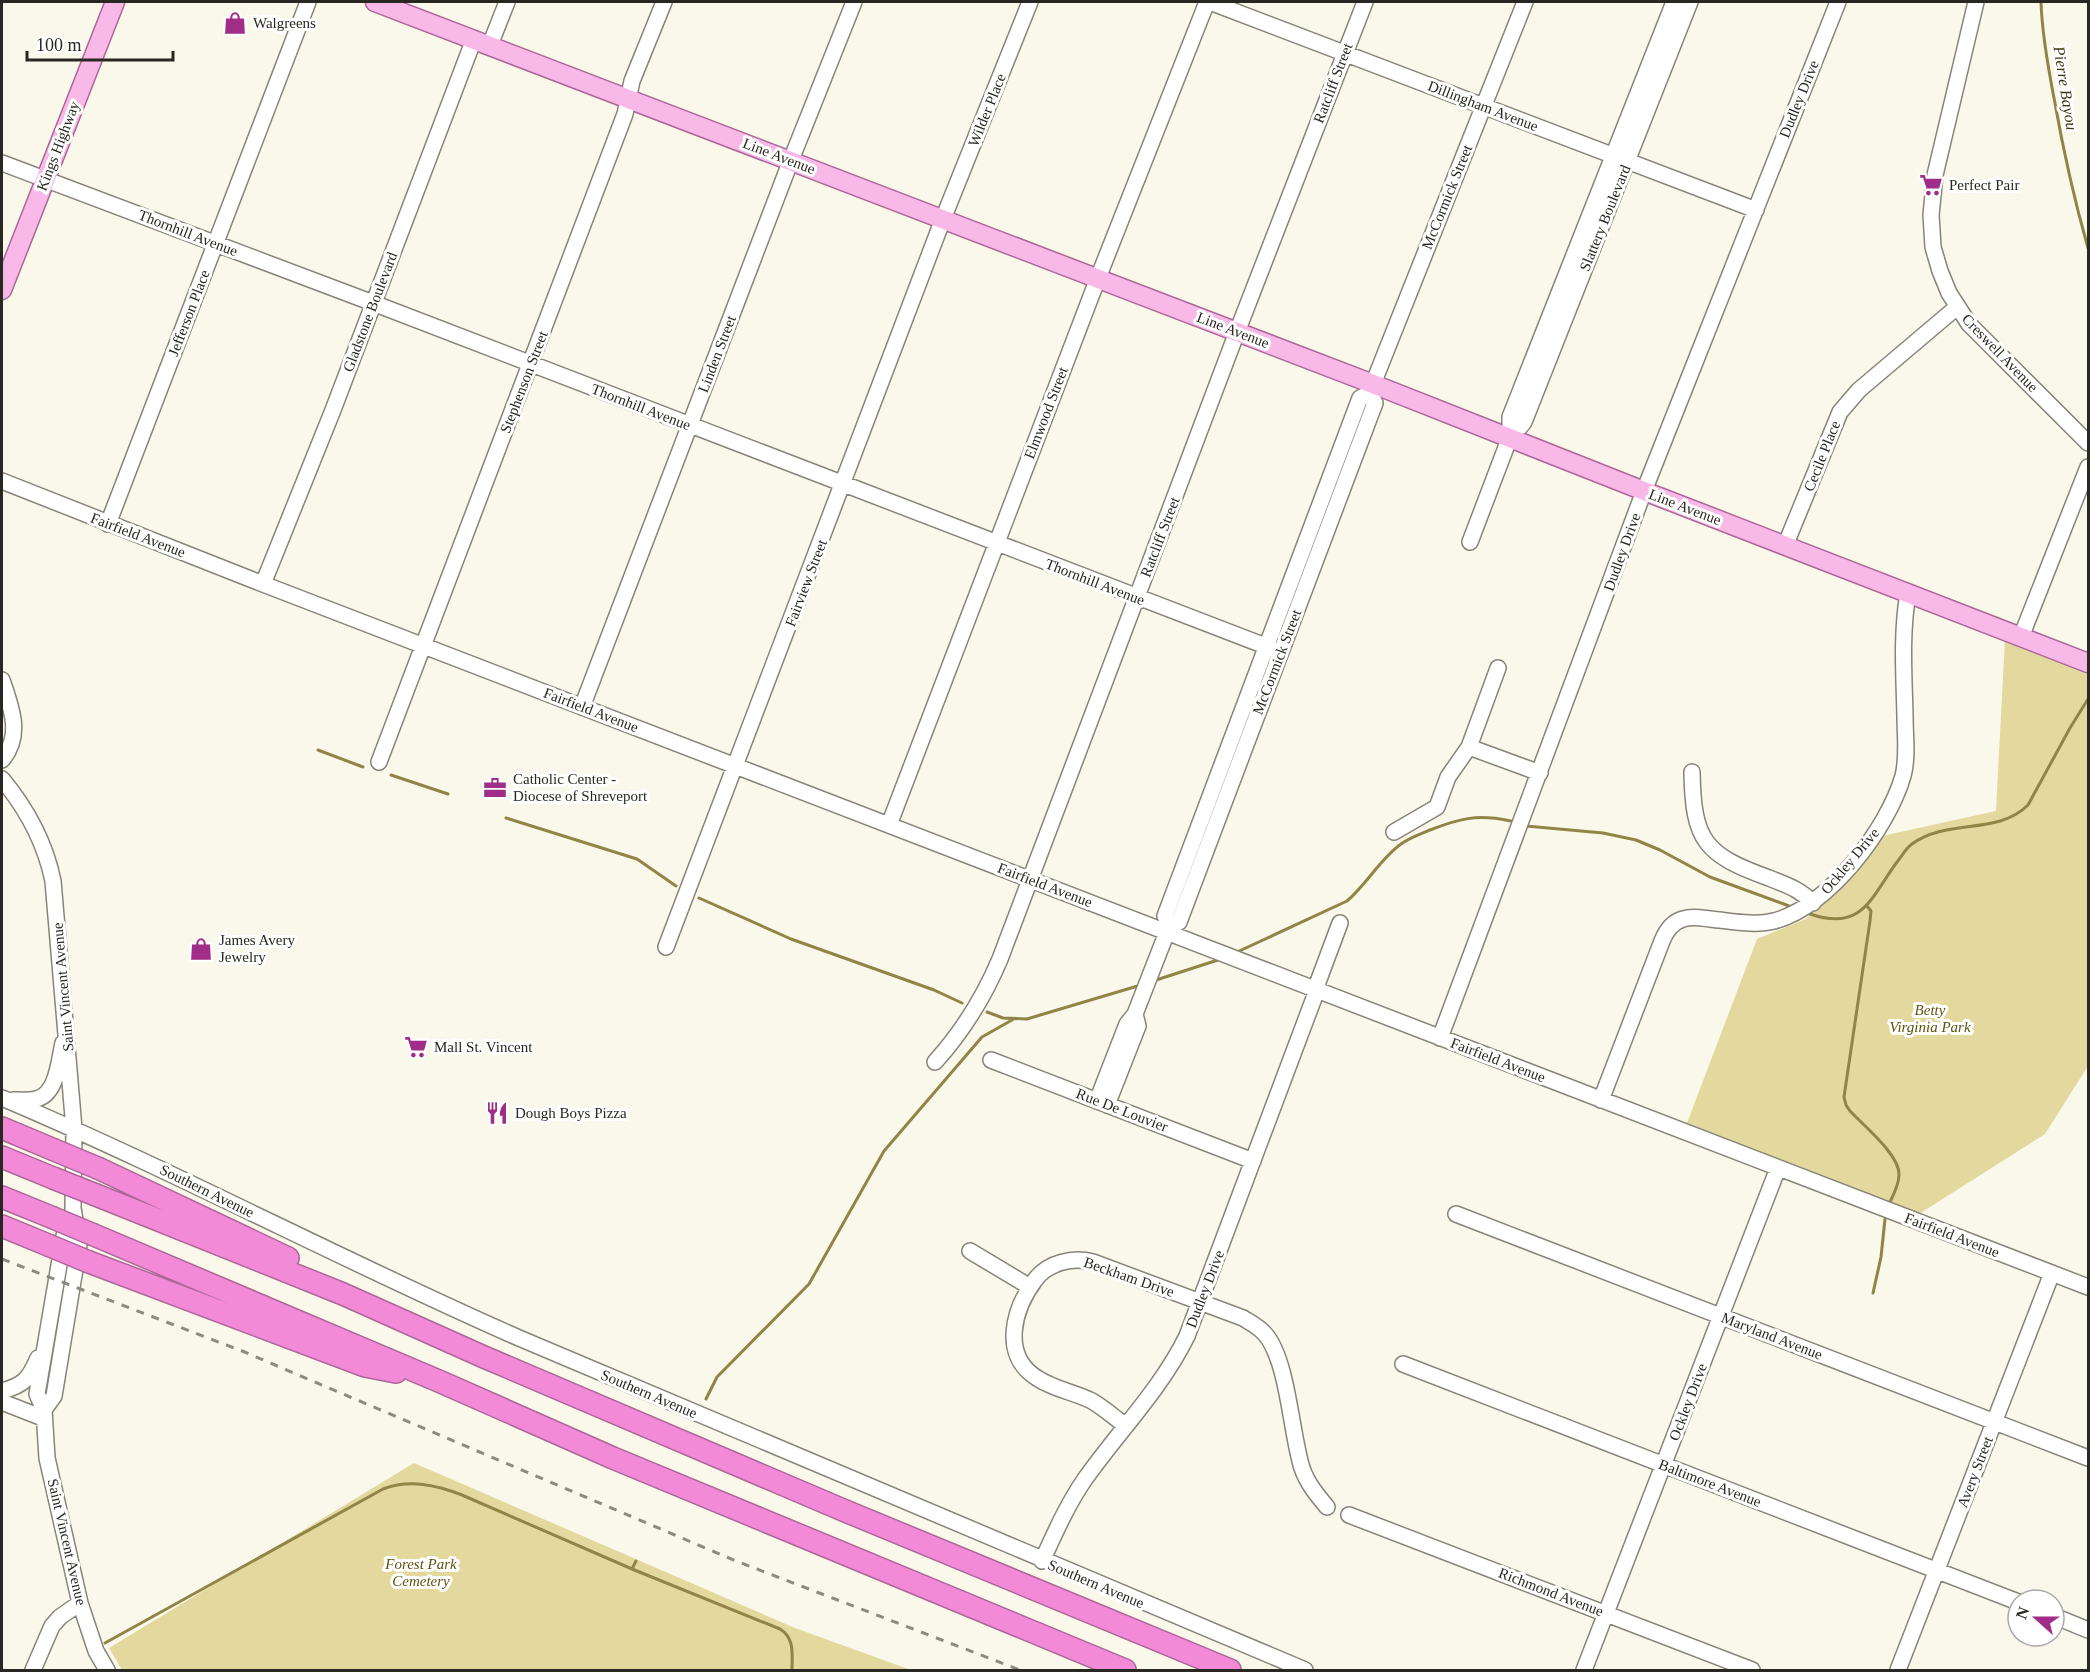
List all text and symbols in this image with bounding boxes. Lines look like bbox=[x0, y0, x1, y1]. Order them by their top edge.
shop icon: Walgreens bbox=[222, 10, 248, 36]
place label: Walgreens bbox=[253, 15, 316, 31]
scale bar bbox=[27, 24, 172, 62]
text: 100 m bbox=[36, 35, 82, 55]
street label: Ratcliff Street bbox=[1310, 40, 1356, 125]
water label: Pierre Bayou bbox=[2049, 44, 2081, 132]
street label: Dudley Drive bbox=[1776, 58, 1822, 140]
street label: Wilder Place bbox=[965, 71, 1009, 149]
street label: Dillingham Avenue bbox=[1426, 78, 1541, 135]
street label: Kings Highway bbox=[34, 99, 83, 193]
street label: Line Avenue bbox=[741, 135, 818, 177]
street label: McCormick Street bbox=[1419, 142, 1476, 252]
street label: Slattery Boulevard bbox=[1576, 162, 1634, 273]
supermarket icon: Perfect Pair bbox=[1918, 172, 1944, 198]
place label: Perfect Pair bbox=[1949, 177, 2019, 193]
street label: Thornhill Avenue bbox=[136, 207, 240, 259]
street label: Gladstone Boulevard bbox=[340, 249, 400, 374]
street label: Jefferson Place bbox=[165, 267, 213, 358]
street label: Line Avenue bbox=[1195, 309, 1272, 351]
street label: Creswell Avenue bbox=[1959, 311, 2041, 395]
street label: Linden Street bbox=[695, 312, 739, 395]
street label: Stephenson Street bbox=[497, 328, 551, 435]
street label: Elmwood Street bbox=[1021, 364, 1071, 461]
street label: Thornhill Avenue bbox=[589, 381, 693, 433]
street label: Cecile Place bbox=[1801, 418, 1844, 494]
street label: Line Avenue bbox=[1647, 486, 1724, 528]
street label: Ratcliff Street bbox=[1137, 494, 1183, 579]
street label: Fairfield Avenue bbox=[88, 510, 188, 561]
street label: Dudley Drive bbox=[1600, 510, 1644, 593]
street label: Fairview Street bbox=[782, 536, 830, 629]
street label: Thornhill Avenue bbox=[1043, 556, 1147, 608]
street label: McCormick Street bbox=[1250, 606, 1305, 717]
street label: Fairfield Avenue bbox=[541, 685, 641, 736]
place label: Catholic Center - Diocese of Shreveport bbox=[513, 771, 648, 804]
office icon: Catholic Center - Diocese of Shreveport bbox=[482, 775, 508, 801]
street label: Ockley Drive bbox=[1818, 824, 1882, 897]
street label: Fairfield Avenue bbox=[995, 860, 1095, 911]
street label: Saint Vincent Avenue bbox=[49, 922, 77, 1052]
place label: James Avery Jewelry bbox=[219, 932, 295, 965]
shop icon: James Avery Jewelry bbox=[188, 936, 214, 962]
park label: Betty Virginia Park bbox=[1889, 1002, 1971, 1035]
supermarket icon: Mall St. Vincent bbox=[403, 1034, 429, 1060]
street label: Fairfield Avenue bbox=[1448, 1035, 1548, 1086]
place label: Mall St. Vincent bbox=[434, 1039, 533, 1055]
street label: Rue De Louvier bbox=[1074, 1085, 1170, 1135]
restaurant icon: Dough Boys Pizza bbox=[484, 1100, 510, 1126]
place label: Dough Boys Pizza bbox=[515, 1105, 627, 1121]
street label: Southern Avenue bbox=[157, 1161, 257, 1221]
street label: Fairfield Avenue bbox=[1902, 1210, 2002, 1261]
street label: Dudley Drive bbox=[1183, 1248, 1227, 1330]
street label: Beckham Drive bbox=[1082, 1254, 1177, 1300]
street label: Maryland Avenue bbox=[1719, 1309, 1825, 1363]
street label: Ockley Drive bbox=[1666, 1361, 1710, 1443]
street label: Southern Avenue bbox=[599, 1367, 700, 1422]
street label: Avery Street bbox=[1954, 1433, 1996, 1510]
street label: Baltimore Avenue bbox=[1657, 1456, 1764, 1510]
street label: Saint Vincent Avenue bbox=[45, 1477, 89, 1607]
park label: Forest Park Cemetery bbox=[384, 1556, 457, 1589]
street label: Southern Avenue bbox=[1046, 1557, 1147, 1612]
street label: Richmond Avenue bbox=[1496, 1565, 1606, 1619]
north arrow bbox=[2006, 1588, 2066, 1648]
text: N bbox=[2012, 1604, 2033, 1621]

